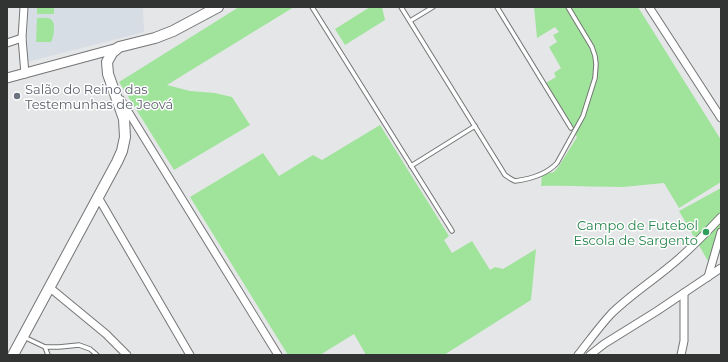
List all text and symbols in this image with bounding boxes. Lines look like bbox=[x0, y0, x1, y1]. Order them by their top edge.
place label: Salão do Reino das Testemunhas de Jeová bbox=[25, 81, 173, 112]
marker: Salão do Reino das Testemunhas de Jeová bbox=[12, 91, 22, 101]
place label: Campo de Futebol Escola de Sargento bbox=[574, 217, 698, 248]
marker: Campo de Futebol Escola de Sargento bbox=[701, 227, 711, 237]

